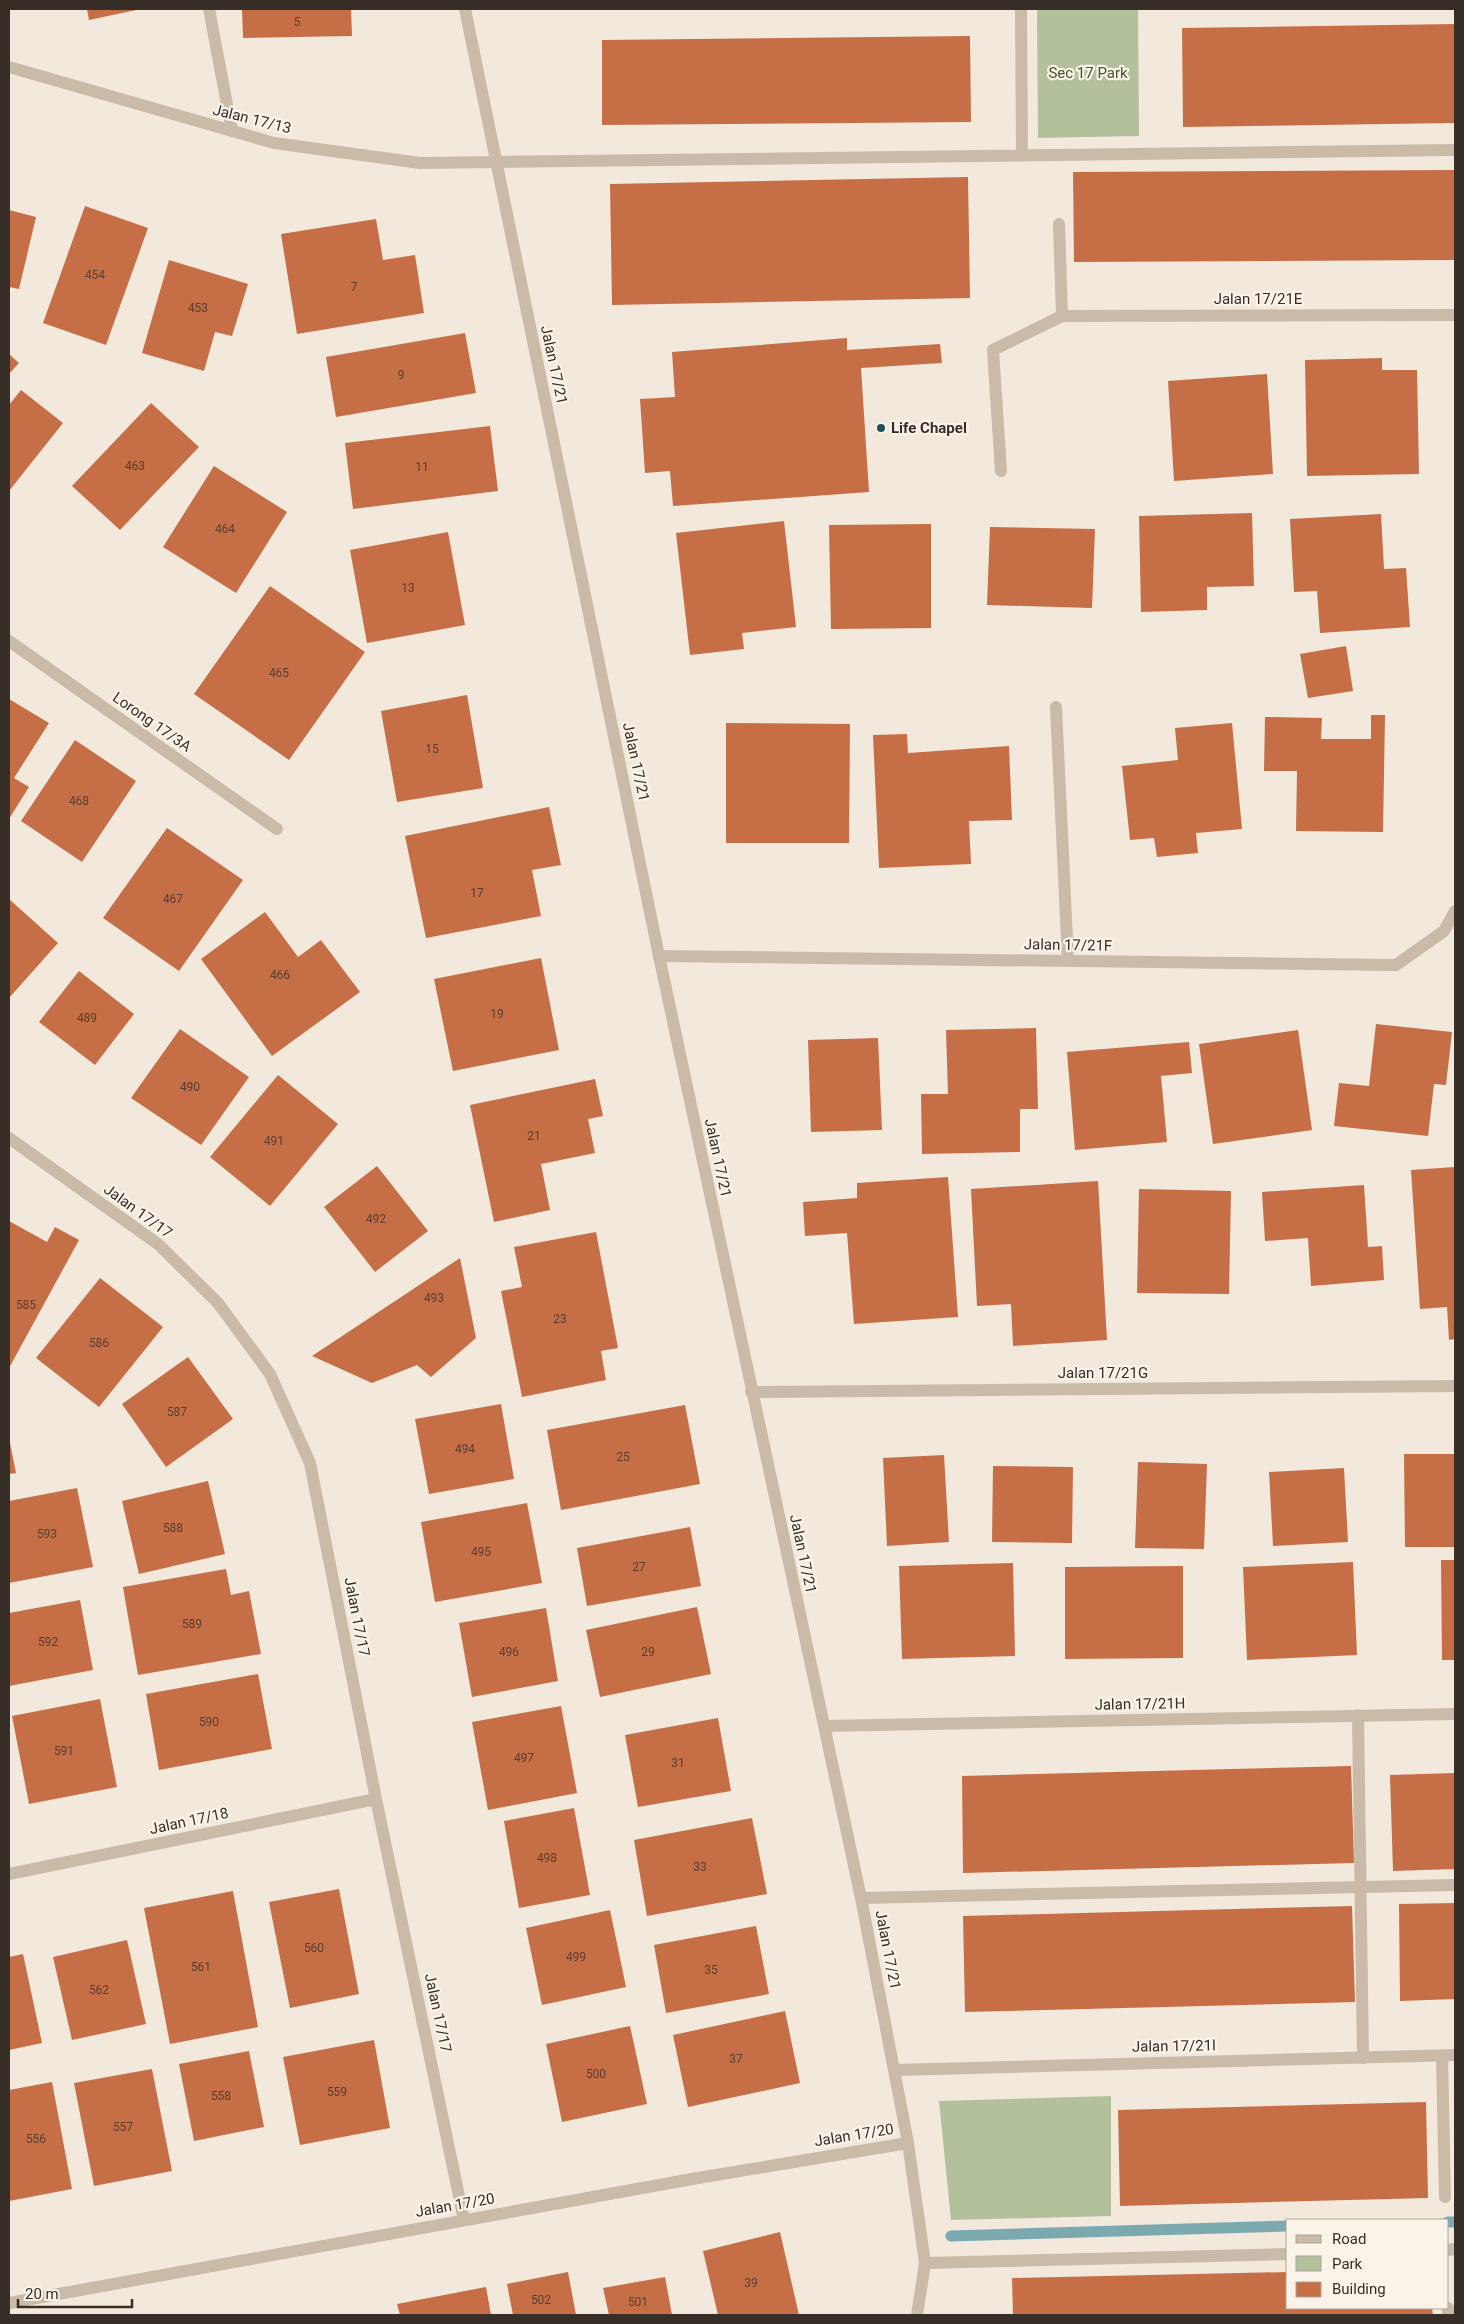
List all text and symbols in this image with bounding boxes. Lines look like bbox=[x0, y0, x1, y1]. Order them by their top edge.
house number: 5 bbox=[294, 15, 301, 29]
park label: Sec 17 Park bbox=[1048, 64, 1128, 82]
street label: Jalan 17/13 bbox=[211, 101, 293, 137]
house number: 454 bbox=[85, 268, 105, 282]
house number: 7 bbox=[351, 280, 358, 294]
street label: Jalan 17/21E bbox=[1214, 290, 1303, 308]
house number: 453 bbox=[188, 301, 208, 315]
street label: Jalan 17/21 bbox=[537, 324, 571, 406]
house number: 9 bbox=[398, 368, 404, 382]
place label: Life Chapel bbox=[891, 419, 967, 437]
marker: Life Chapel bbox=[875, 422, 887, 434]
house number: 463 bbox=[125, 459, 145, 473]
house number: 11 bbox=[415, 460, 429, 474]
house number: 464 bbox=[215, 522, 235, 536]
house number: 13 bbox=[401, 581, 415, 595]
house number: 465 bbox=[269, 666, 289, 680]
street label: Lorong 17/3A bbox=[109, 688, 195, 756]
street label: Jalan 17/21 bbox=[619, 721, 653, 803]
house number: 15 bbox=[425, 742, 439, 756]
house number: 468 bbox=[69, 794, 89, 808]
house number: 17 bbox=[470, 886, 484, 900]
house number: 467 bbox=[163, 892, 183, 906]
street label: Jalan 17/21F bbox=[1024, 935, 1112, 955]
house number: 466 bbox=[270, 968, 290, 982]
house number: 19 bbox=[490, 1007, 504, 1021]
house number: 489 bbox=[77, 1011, 97, 1025]
house number: 490 bbox=[180, 1080, 200, 1094]
street label: Jalan 17/21 bbox=[701, 1117, 735, 1199]
house number: 21 bbox=[527, 1129, 541, 1143]
house number: 491 bbox=[264, 1134, 284, 1148]
street label: Jalan 17/17 bbox=[100, 1180, 176, 1242]
house number: 492 bbox=[366, 1212, 386, 1226]
house number: 493 bbox=[424, 1291, 444, 1305]
house number: 585 bbox=[16, 1298, 36, 1312]
house number: 23 bbox=[553, 1312, 567, 1326]
house number: 586 bbox=[89, 1336, 109, 1350]
street label: Jalan 17/21G bbox=[1058, 1364, 1148, 1382]
house number: 587 bbox=[167, 1405, 187, 1419]
house number: 494 bbox=[455, 1442, 475, 1456]
house number: 25 bbox=[616, 1450, 630, 1464]
street label: Jalan 17/21 bbox=[786, 1513, 820, 1595]
house number: 588 bbox=[163, 1521, 183, 1535]
house number: 593 bbox=[37, 1527, 57, 1541]
house number: 495 bbox=[471, 1545, 491, 1559]
house number: 27 bbox=[632, 1560, 646, 1574]
street label: Jalan 17/17 bbox=[341, 1576, 373, 1658]
house number: 589 bbox=[182, 1617, 202, 1631]
house number: 592 bbox=[38, 1635, 58, 1649]
house number: 496 bbox=[499, 1645, 519, 1659]
house number: 29 bbox=[641, 1645, 655, 1659]
street label: Jalan 17/21H bbox=[1094, 1694, 1186, 1714]
house number: 590 bbox=[199, 1715, 219, 1729]
house number: 591 bbox=[54, 1744, 74, 1758]
house number: 497 bbox=[514, 1751, 534, 1765]
house number: 31 bbox=[671, 1756, 685, 1770]
street label: Jalan 17/18 bbox=[148, 1804, 230, 1838]
house number: 498 bbox=[537, 1851, 557, 1865]
house number: 33 bbox=[693, 1860, 707, 1874]
street label: Jalan 17/21 bbox=[872, 1909, 904, 1991]
house number: 560 bbox=[304, 1941, 324, 1955]
house number: 499 bbox=[566, 1950, 586, 1964]
house number: 561 bbox=[191, 1960, 211, 1974]
house number: 35 bbox=[704, 1963, 718, 1977]
street label: Jalan 17/17 bbox=[421, 1972, 455, 2054]
house number: 562 bbox=[89, 1983, 109, 1997]
street label: Jalan 17/21I bbox=[1132, 2036, 1216, 2056]
house number: 37 bbox=[729, 2052, 743, 2066]
house number: 500 bbox=[586, 2067, 606, 2081]
house number: 559 bbox=[327, 2085, 347, 2099]
house number: 558 bbox=[211, 2089, 231, 2103]
house number: 557 bbox=[113, 2120, 133, 2134]
street label: Jalan 17/20 bbox=[813, 2120, 895, 2150]
house number: 556 bbox=[26, 2132, 46, 2146]
street label: Jalan 17/20 bbox=[414, 2189, 496, 2221]
legend bbox=[1286, 2219, 1449, 2309]
text: Road bbox=[1332, 2230, 1366, 2248]
text: Park bbox=[1332, 2255, 1363, 2273]
scale bar bbox=[18, 2276, 131, 2308]
house number: 39 bbox=[744, 2276, 758, 2290]
text: Building bbox=[1332, 2280, 1386, 2298]
text: 20 m bbox=[25, 2285, 59, 2303]
house number: 502 bbox=[531, 2293, 551, 2307]
house number: 501 bbox=[628, 2295, 648, 2309]

